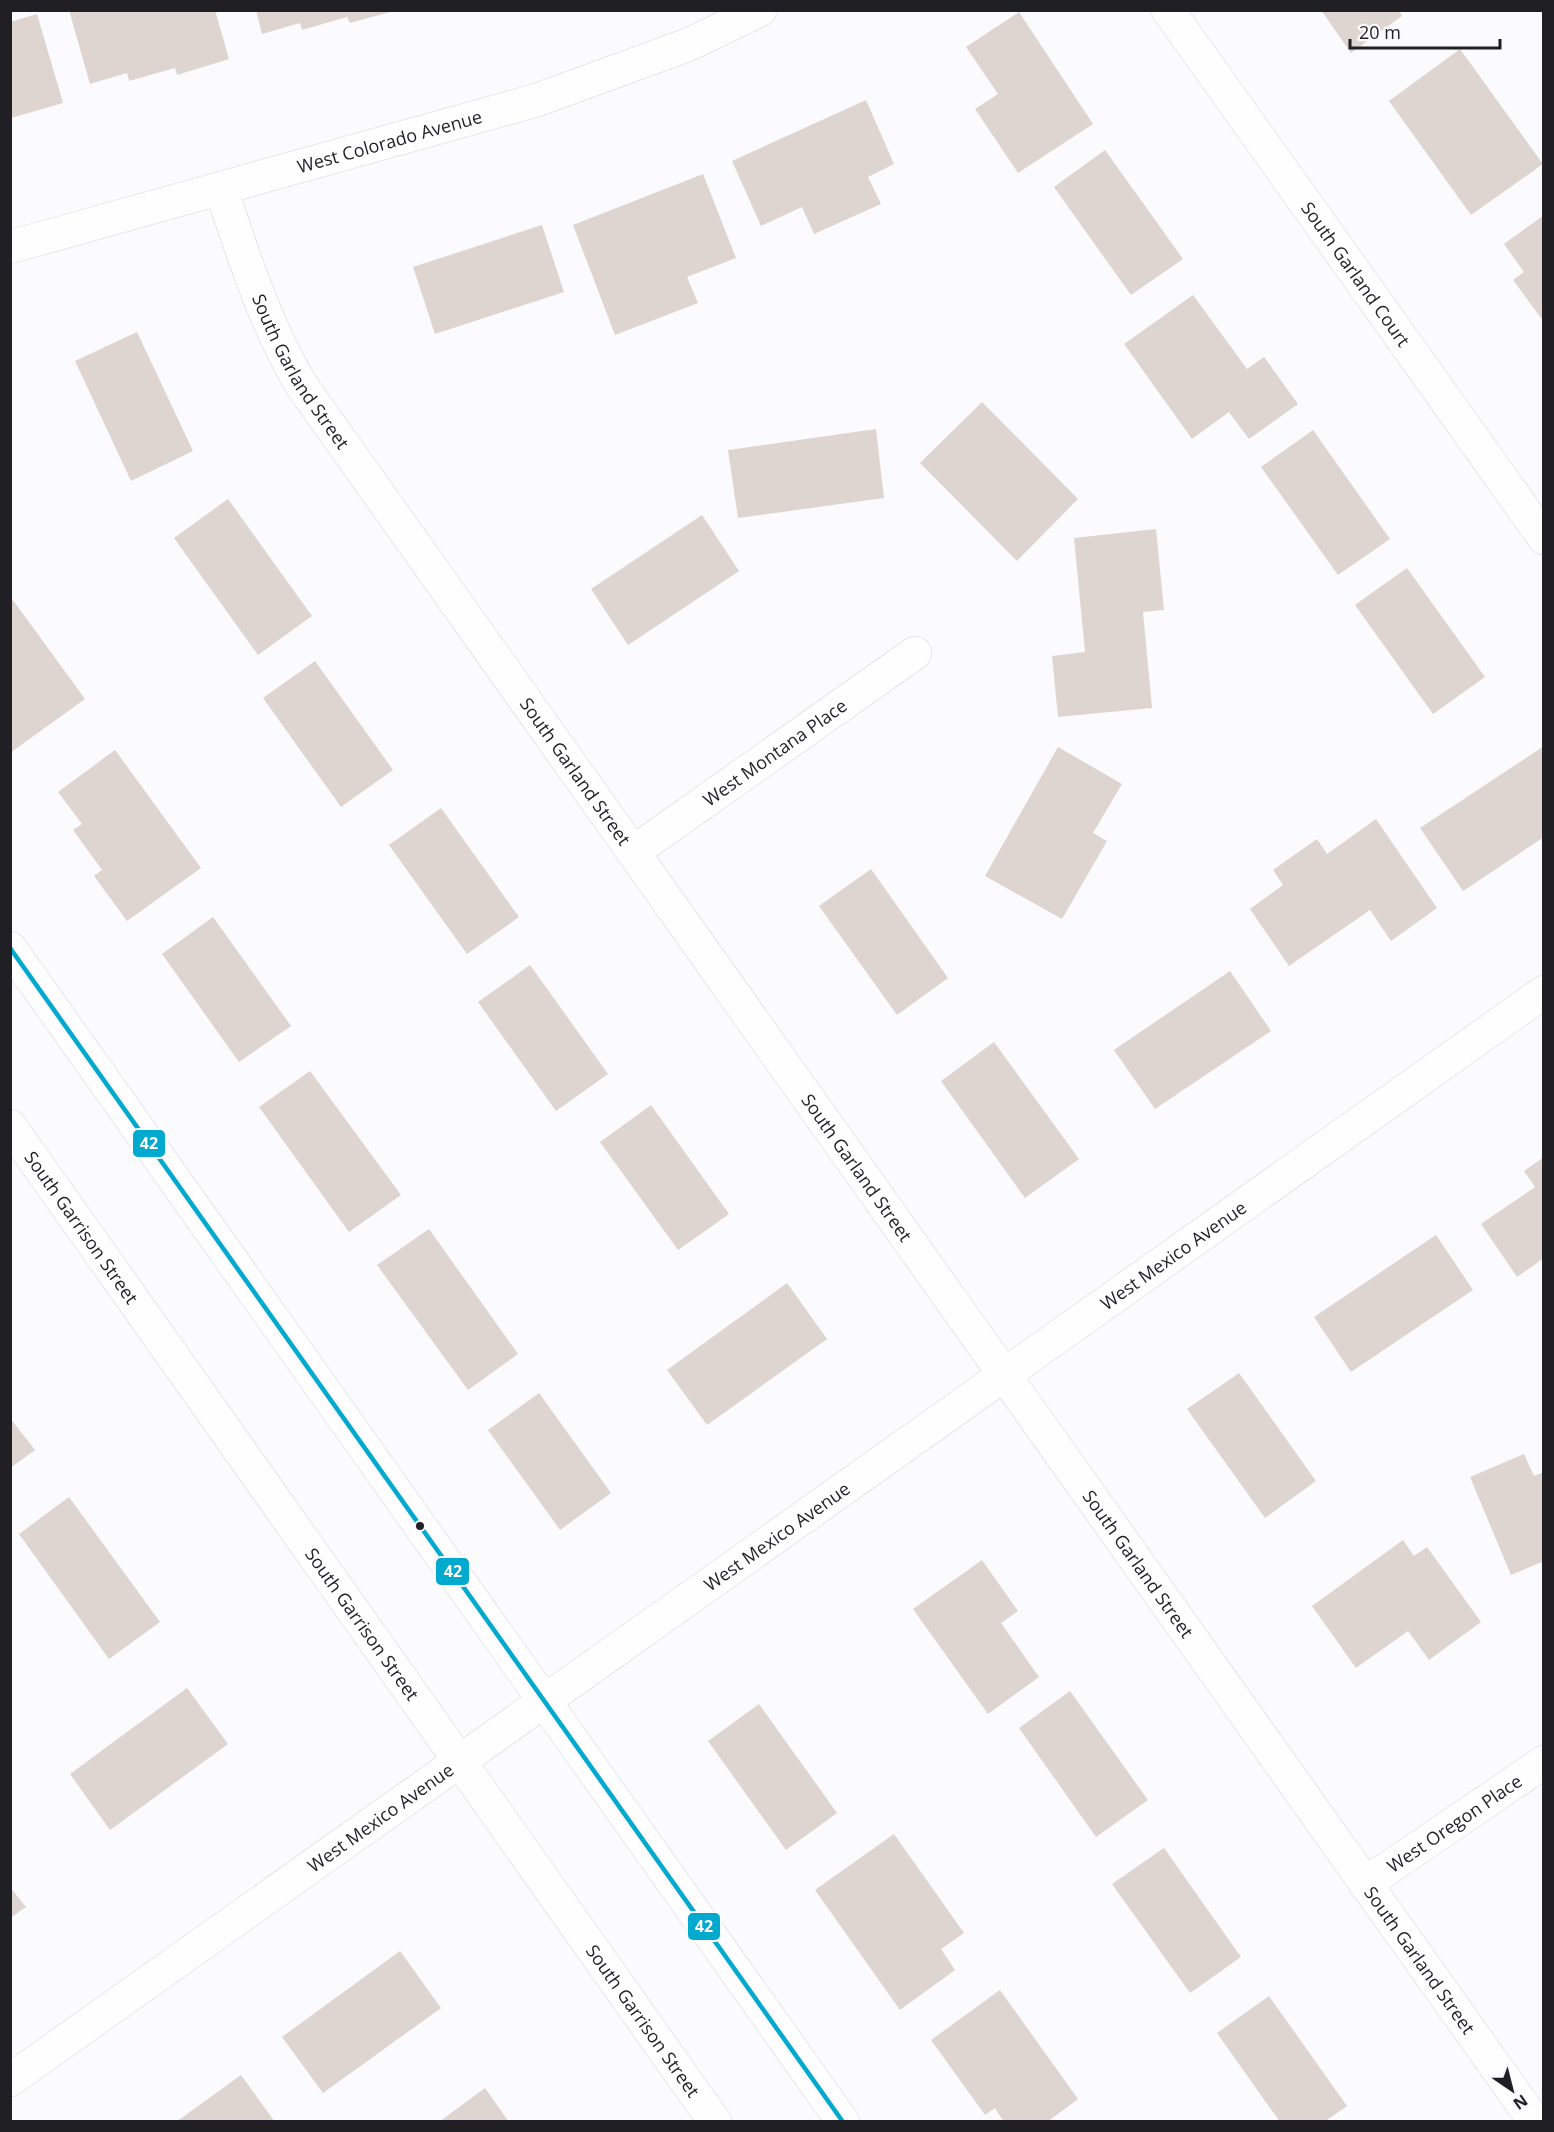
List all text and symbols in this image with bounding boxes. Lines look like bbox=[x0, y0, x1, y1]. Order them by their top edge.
scale bar bbox=[1350, 12, 1500, 50]
text: 20 m bbox=[1359, 20, 1401, 44]
street label: West Colorado Avenue bbox=[295, 104, 485, 178]
street label: South Garland Court bbox=[1296, 197, 1416, 351]
street label: South Garland Street bbox=[247, 290, 355, 454]
street label: South Garland Street bbox=[515, 693, 636, 850]
street label: West Montana Place bbox=[698, 693, 851, 811]
street label: South Garland Street bbox=[796, 1089, 918, 1246]
line badge: 42 bbox=[132, 1129, 166, 1158]
text: 42 bbox=[140, 1132, 158, 1154]
street label: South Garrison Street bbox=[19, 1146, 144, 1308]
street label: West Mexico Avenue bbox=[1095, 1195, 1251, 1315]
street label: West Mexico Avenue bbox=[699, 1476, 854, 1596]
street label: South Garland Street bbox=[1078, 1485, 1199, 1642]
unlabelled marker bbox=[414, 1520, 426, 1532]
street label: South Garrison Street bbox=[300, 1543, 425, 1705]
line badge: 42 bbox=[435, 1557, 470, 1586]
text: 42 bbox=[444, 1560, 462, 1582]
street label: West Mexico Avenue bbox=[303, 1757, 458, 1877]
street label: West Oregon Place bbox=[1382, 1769, 1526, 1878]
street label: South Garland Street bbox=[1359, 1881, 1481, 2039]
line badge: 42 bbox=[687, 1912, 721, 1941]
text: 42 bbox=[695, 1915, 713, 1937]
street label: South Garrison Street bbox=[581, 1939, 705, 2102]
north arrow bbox=[1482, 2060, 1542, 2120]
text: N bbox=[1509, 2090, 1532, 2115]

